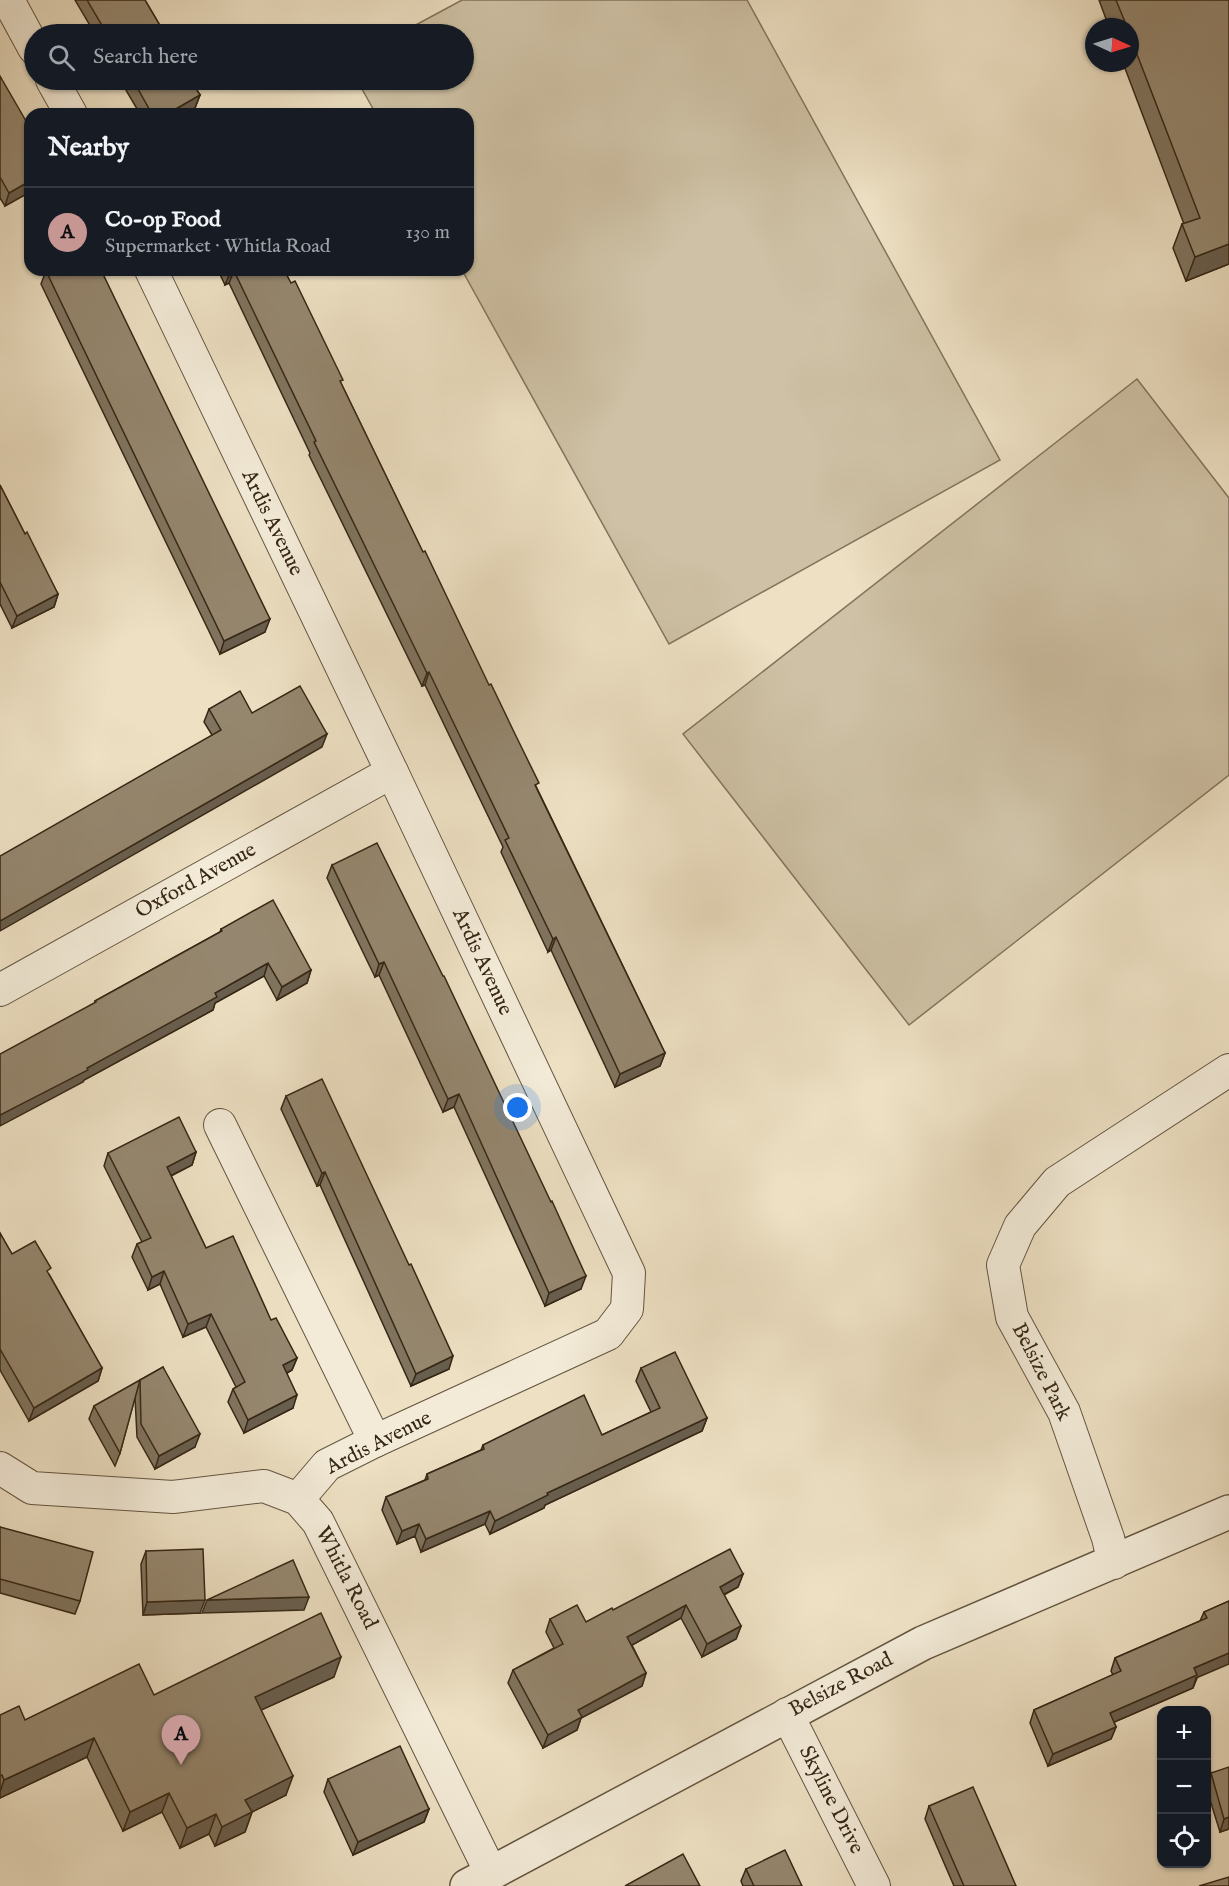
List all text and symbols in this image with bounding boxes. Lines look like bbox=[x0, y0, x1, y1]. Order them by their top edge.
north arrow bbox=[1085, 18, 1139, 72]
search box bbox=[24, 24, 474, 90]
icon: search bbox=[45, 41, 78, 74]
text: Search here bbox=[93, 43, 198, 71]
text: Nearby bbox=[48, 131, 129, 164]
text: Co-op Food bbox=[105, 206, 221, 234]
text: A bbox=[61, 220, 74, 245]
text: 130 m bbox=[405, 220, 450, 245]
text: Supermarket · Whitla Road bbox=[105, 234, 331, 259]
street label: Ardis Avenue bbox=[234, 465, 309, 581]
street label: Oxford Avenue bbox=[131, 837, 261, 925]
street label: Ardis Avenue bbox=[445, 903, 519, 1020]
your location bbox=[503, 1093, 532, 1122]
street label: Belsize Park bbox=[1005, 1319, 1077, 1426]
street label: Ardis Avenue bbox=[321, 1405, 437, 1482]
street label: Whitla Road bbox=[309, 1522, 384, 1635]
street label: Belsize Road bbox=[784, 1646, 898, 1724]
map controls bbox=[1157, 1706, 1211, 1868]
button: + bbox=[1157, 1706, 1211, 1760]
pin: A bbox=[162, 1716, 201, 1765]
street label: Skyline Drive bbox=[792, 1741, 870, 1859]
button: − bbox=[1157, 1760, 1211, 1814]
button: locate bbox=[1157, 1814, 1211, 1868]

